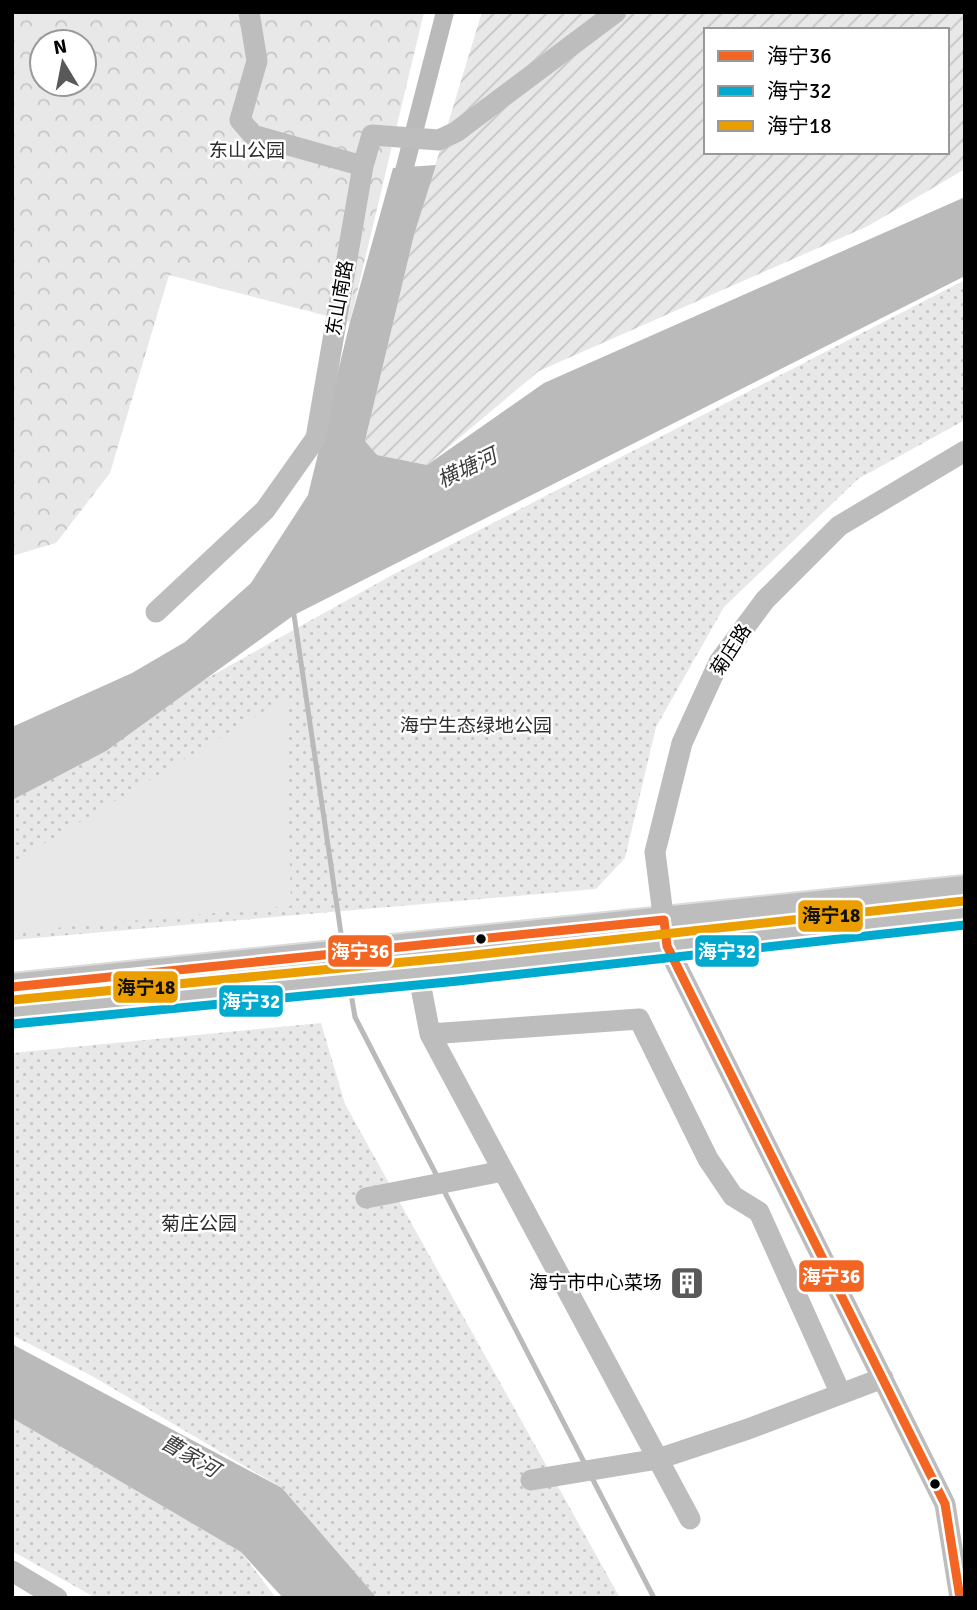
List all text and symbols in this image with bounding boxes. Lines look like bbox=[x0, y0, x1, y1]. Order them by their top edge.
north arrow bbox=[28, 28, 98, 98]
legend bbox=[704, 28, 949, 154]
text: N bbox=[52, 34, 69, 60]
text: 海宁36 bbox=[767, 43, 832, 69]
text: 海宁32 bbox=[767, 78, 832, 104]
text: 海宁18 bbox=[767, 113, 832, 139]
park label: 东山公园 bbox=[209, 139, 285, 163]
street label: 东山南路 bbox=[322, 258, 358, 338]
water label: 横塘河 bbox=[433, 441, 505, 493]
street label: 菊庄路 bbox=[705, 620, 757, 680]
park label: 海宁生态绿地公园 bbox=[400, 714, 552, 738]
line badge: 海宁18 bbox=[797, 899, 864, 933]
text: 海宁18 bbox=[802, 904, 860, 928]
unlabelled marker bbox=[474, 932, 488, 946]
line badge: 海宁36 bbox=[327, 934, 393, 968]
line badge: 海宁32 bbox=[694, 934, 760, 968]
text: 海宁36 bbox=[331, 940, 389, 964]
text: 海宁32 bbox=[698, 940, 756, 964]
line badge: 海宁18 bbox=[112, 970, 179, 1004]
text: 海宁18 bbox=[117, 976, 175, 1000]
line badge: 海宁32 bbox=[218, 984, 284, 1018]
text: 海宁32 bbox=[222, 990, 280, 1014]
park label: 菊庄公园 bbox=[161, 1212, 237, 1236]
line badge: 海宁36 bbox=[798, 1259, 865, 1293]
building icon: 海宁市中心菜场 bbox=[668, 1264, 706, 1302]
text: 海宁36 bbox=[802, 1265, 860, 1289]
place label: 海宁市中心菜场 bbox=[529, 1271, 662, 1295]
water label: 曹家河 bbox=[156, 1429, 227, 1485]
unlabelled marker bbox=[928, 1477, 942, 1491]

